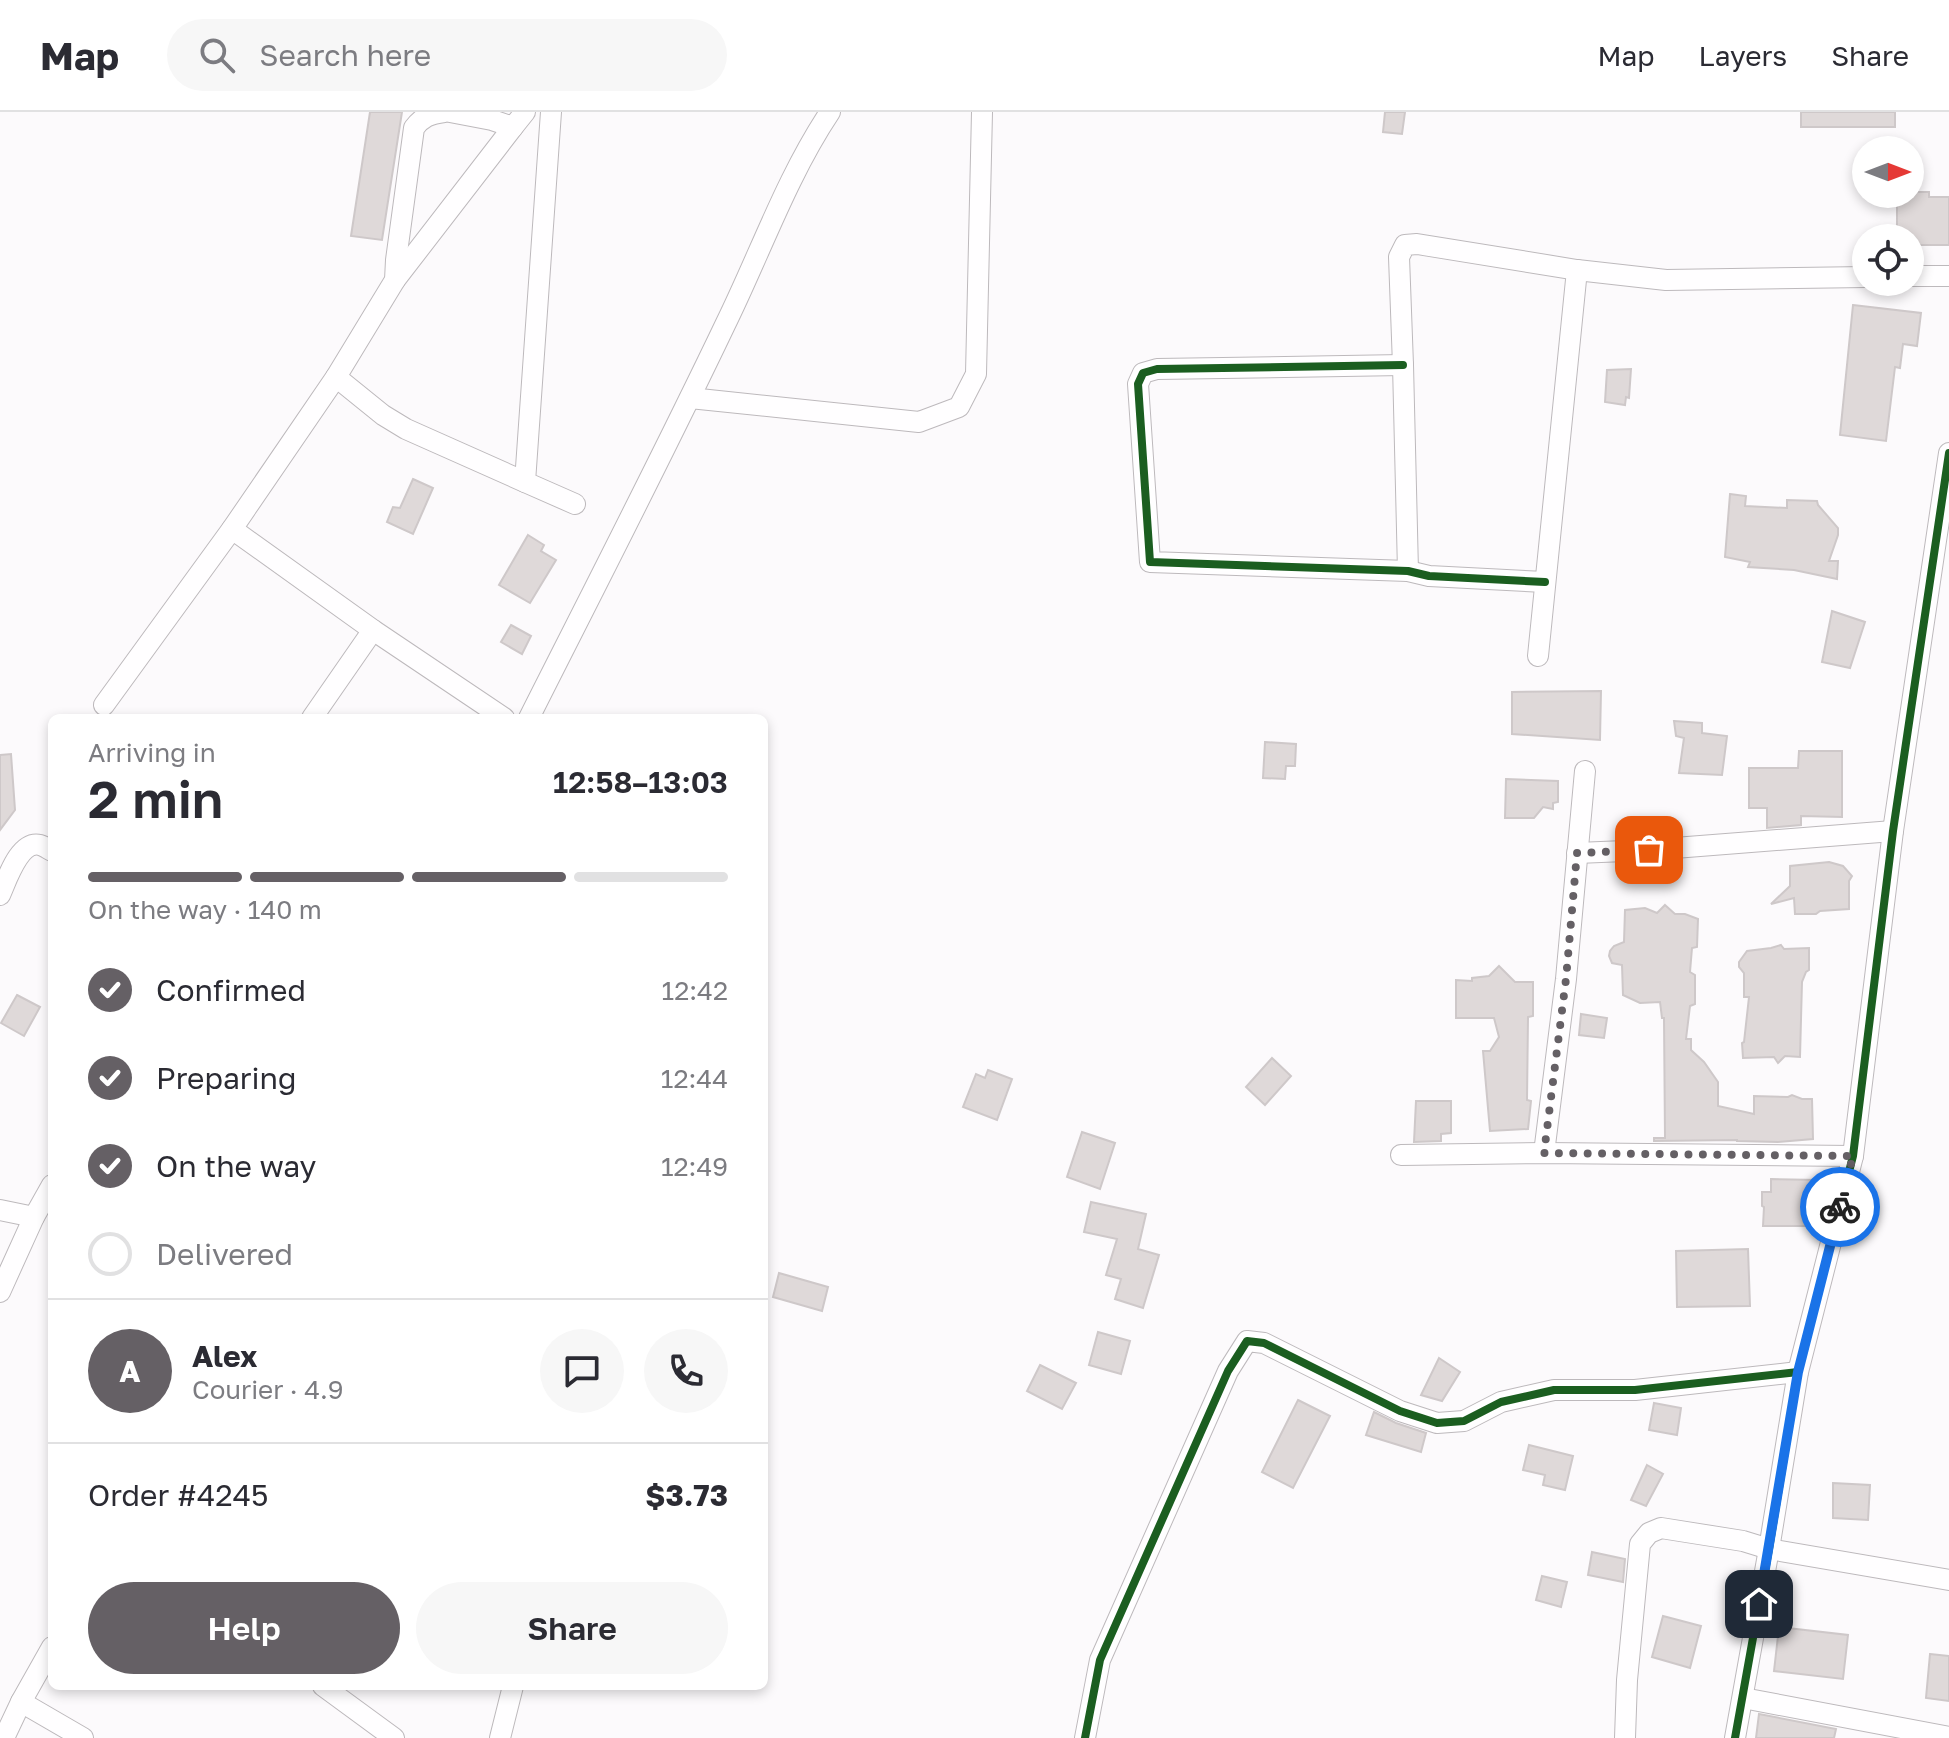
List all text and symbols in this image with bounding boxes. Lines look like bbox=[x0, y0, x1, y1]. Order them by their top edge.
search box bbox=[167, 19, 727, 91]
text: Map bbox=[40, 33, 119, 78]
icon: search bbox=[195, 33, 239, 77]
text: Search here bbox=[259, 37, 431, 73]
text: Map bbox=[1597, 39, 1655, 72]
text: Layers bbox=[1699, 39, 1787, 72]
text: Share bbox=[1831, 39, 1909, 72]
north arrow bbox=[1852, 136, 1924, 208]
map controls bbox=[1852, 136, 1924, 296]
button: locate bbox=[1852, 224, 1924, 296]
text: Arriving in bbox=[88, 737, 216, 768]
text: 12:58–13:03 bbox=[553, 764, 728, 800]
text: 2 min bbox=[88, 767, 223, 829]
pin bbox=[1615, 816, 1683, 884]
icon: bag bbox=[1627, 828, 1671, 872]
text: On the way · 140 m bbox=[88, 894, 322, 925]
icon: check bbox=[88, 968, 132, 1012]
text: Confirmed bbox=[156, 972, 306, 1008]
text: 12:42 bbox=[662, 975, 728, 1006]
icon: check bbox=[88, 1056, 132, 1100]
text: Preparing bbox=[156, 1060, 297, 1096]
text: 12:44 bbox=[661, 1063, 728, 1094]
icon: check bbox=[88, 1144, 132, 1188]
text: On the way bbox=[156, 1148, 316, 1184]
text: 12:49 bbox=[661, 1151, 728, 1182]
courier bbox=[1800, 1167, 1880, 1247]
icon: bike bbox=[1818, 1185, 1862, 1229]
text: Delivered bbox=[156, 1236, 293, 1272]
button: chat bbox=[540, 1329, 624, 1413]
button: phone bbox=[644, 1329, 728, 1413]
text: Alex bbox=[192, 1338, 257, 1374]
text: A bbox=[119, 1353, 141, 1389]
text: Courier · 4.9 bbox=[192, 1374, 344, 1405]
text: Order #4245 bbox=[88, 1477, 268, 1513]
text: $3.73 bbox=[645, 1477, 728, 1513]
pin bbox=[1725, 1570, 1793, 1638]
button: Help bbox=[88, 1582, 400, 1674]
button: Share bbox=[416, 1582, 728, 1674]
icon: home bbox=[1737, 1582, 1781, 1626]

